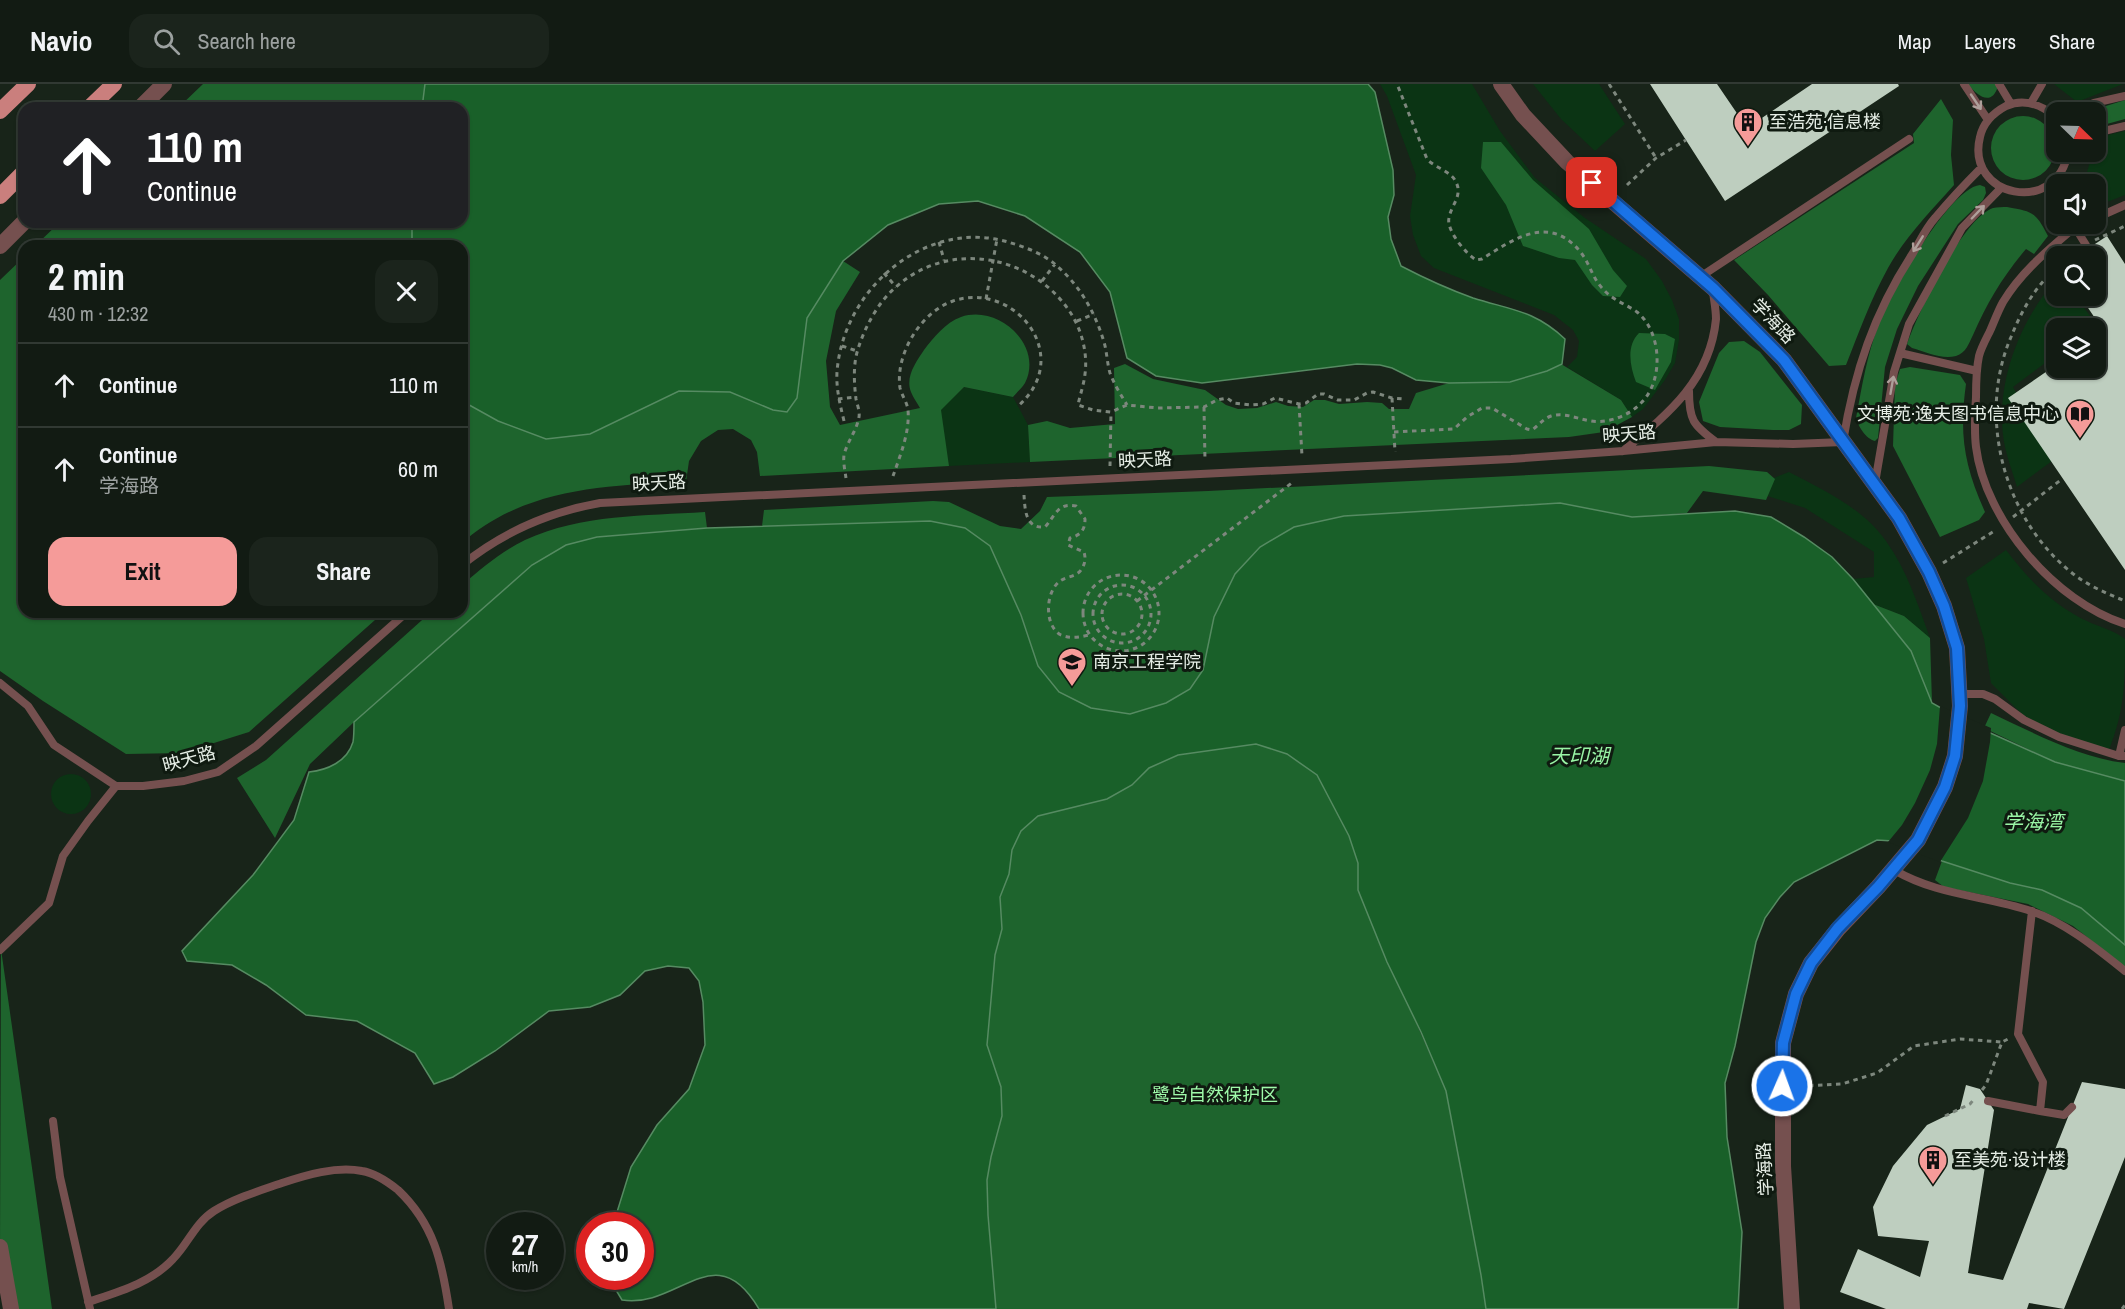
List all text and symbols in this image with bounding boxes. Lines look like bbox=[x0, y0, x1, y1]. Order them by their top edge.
search box bbox=[129, 14, 549, 68]
text: Navio bbox=[30, 22, 93, 60]
icon: search bbox=[150, 25, 183, 58]
text: Search here bbox=[198, 26, 296, 56]
text: Map bbox=[1898, 27, 1931, 56]
text: Layers bbox=[1964, 27, 2016, 56]
text: Share bbox=[2049, 27, 2095, 56]
one-way arrow bbox=[1970, 93, 1982, 110]
north arrow bbox=[2046, 102, 2106, 162]
map controls bbox=[2046, 102, 2106, 378]
building icon: 至浩苑·信息楼 bbox=[1732, 106, 1764, 148]
place label: 至浩苑·信息楼 bbox=[1769, 109, 1881, 134]
text: 110 m bbox=[147, 119, 243, 175]
icon: ahead bbox=[48, 126, 126, 204]
pin bbox=[1566, 157, 1617, 208]
icon: arrive bbox=[1575, 166, 1608, 199]
text: Continue bbox=[147, 173, 237, 209]
button: sound bbox=[2046, 174, 2106, 234]
one-way arrow bbox=[1970, 205, 1985, 220]
one-way arrow bbox=[1912, 235, 1924, 252]
button: search bbox=[2046, 246, 2106, 306]
text: 2 min bbox=[48, 253, 125, 301]
button: close bbox=[375, 260, 438, 323]
street label: 学海路 bbox=[1746, 293, 1801, 349]
text: 430 m · 12:32 bbox=[48, 300, 148, 327]
button: layers bbox=[2046, 318, 2106, 378]
icon: ahead bbox=[48, 369, 81, 402]
text: Continue bbox=[99, 370, 177, 400]
text: 110 m bbox=[389, 370, 438, 400]
one-way arrow bbox=[1887, 375, 1898, 395]
library icon: 文博苑·逸夫图书信息中心 bbox=[2064, 398, 2096, 440]
place label: 文博苑·逸夫图书信息中心 bbox=[1857, 401, 2059, 426]
street label: 映天路 bbox=[1601, 419, 1657, 448]
text: Continue bbox=[99, 440, 177, 470]
street label: 映天路 bbox=[1117, 446, 1173, 473]
icon: ahead bbox=[48, 453, 81, 486]
text: 60 m bbox=[398, 454, 438, 484]
street label: 映天路 bbox=[631, 469, 687, 496]
text: 学海路 bbox=[99, 472, 159, 499]
button: Exit bbox=[48, 537, 237, 606]
button: Share bbox=[249, 537, 438, 606]
school or university icon: 南京工程学院 bbox=[1056, 646, 1088, 688]
place label: 南京工程学院 bbox=[1093, 649, 1201, 674]
street label: 映天路 bbox=[160, 739, 218, 778]
water label: 天印湖 bbox=[1549, 742, 1612, 769]
water label: 学海湾 bbox=[2003, 808, 2066, 835]
position arrow bbox=[1750, 1054, 1814, 1118]
park label: 鹭鸟自然保护区 bbox=[1152, 1082, 1278, 1107]
street label: 学海路 bbox=[1751, 1141, 1778, 1197]
building icon: 至美苑·设计楼 bbox=[1917, 1144, 1949, 1186]
place label: 至美苑·设计楼 bbox=[1954, 1147, 2066, 1172]
speed limit sign: 30 bbox=[576, 1212, 654, 1290]
text: 27 bbox=[511, 1224, 539, 1264]
text: km/h bbox=[512, 1256, 538, 1277]

